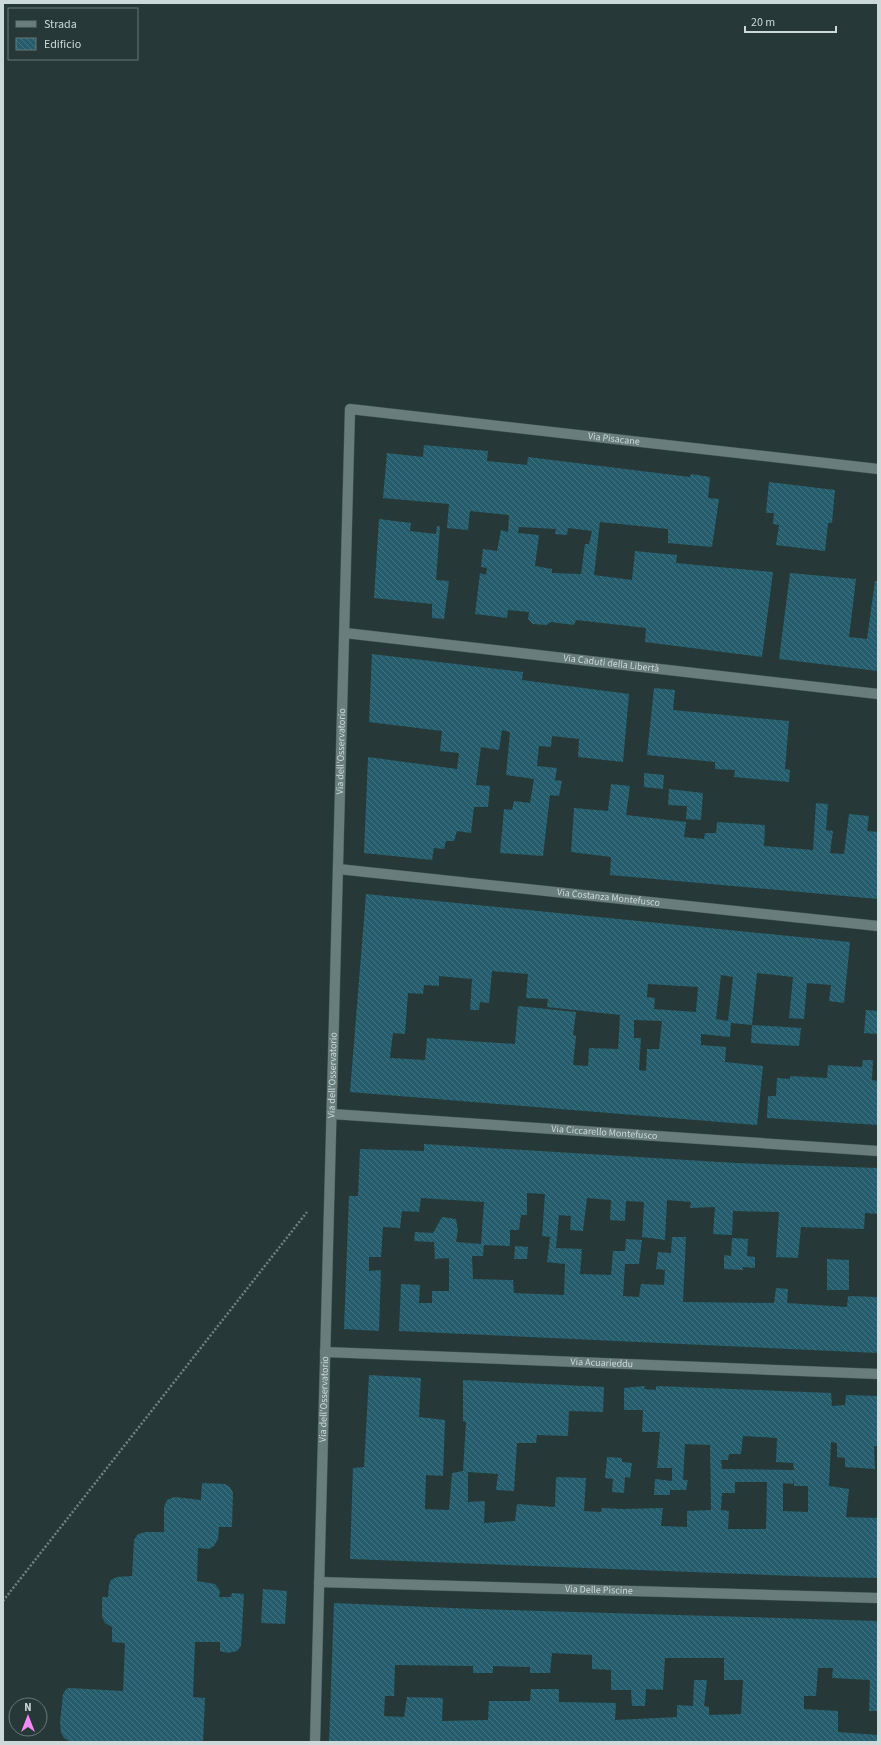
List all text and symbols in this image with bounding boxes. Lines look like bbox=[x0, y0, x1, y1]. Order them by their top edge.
legend bbox=[8, 8, 138, 60]
scale bar bbox=[745, 8, 836, 34]
text: 20 m bbox=[751, 14, 775, 31]
text: Strada bbox=[44, 16, 77, 33]
text: Edificio bbox=[44, 36, 81, 53]
street label: Via Pisacane bbox=[587, 429, 641, 449]
street label: Via Caduti della Libertà bbox=[562, 651, 660, 676]
street label: Via dell'Osservatorio bbox=[333, 708, 349, 795]
street label: Via Costanza Montefusco bbox=[556, 885, 661, 910]
street label: Via dell'Osservatorio bbox=[324, 1032, 341, 1118]
street label: Via Ciccarello Montefusco bbox=[551, 1122, 658, 1143]
street label: Via Acuarieddu bbox=[570, 1355, 633, 1371]
street label: Via dell'Osservatorio bbox=[316, 1356, 332, 1442]
street label: Via Delle Piscine bbox=[565, 1582, 633, 1598]
north arrow bbox=[8, 1697, 48, 1737]
text: N bbox=[24, 1700, 32, 1715]

